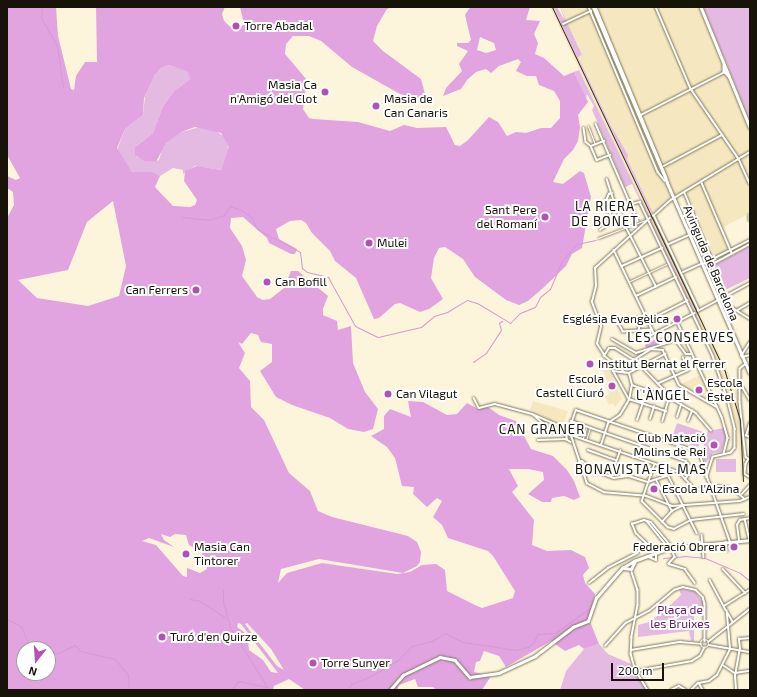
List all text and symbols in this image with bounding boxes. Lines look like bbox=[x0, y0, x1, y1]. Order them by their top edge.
place label: Torre Abadal bbox=[244, 19, 313, 33]
marker: Torre Abadal bbox=[231, 21, 241, 31]
place label: Masia Ca n'Amigó del Clot bbox=[230, 78, 317, 106]
marker: Masia Ca n'Amigó del Clot bbox=[320, 87, 330, 97]
place label: Masia de Can Canaris bbox=[384, 92, 448, 120]
marker: Masia de Can Canaris bbox=[371, 101, 381, 111]
district label: LA RIERA DE BONET bbox=[571, 199, 639, 230]
place label: Sant Pere del Romaní bbox=[476, 203, 537, 231]
street label: Avinguda de Barcelona bbox=[680, 203, 742, 323]
marker: Sant Pere del Romaní bbox=[540, 212, 550, 222]
place label: Mulei bbox=[377, 236, 407, 250]
marker: Mulei bbox=[364, 238, 374, 248]
place label: Can Bofill bbox=[275, 275, 327, 289]
marker: Can Bofill bbox=[262, 277, 272, 287]
place label: Can Ferrers bbox=[125, 283, 188, 297]
marker: Can Ferrers bbox=[191, 285, 201, 295]
place label: Església Evangèlica bbox=[562, 312, 669, 326]
marker: Església Evangèlica bbox=[672, 314, 682, 324]
district label: LES CONSERVES bbox=[627, 329, 735, 345]
place label: Institut Bernat el Ferrer bbox=[598, 357, 726, 371]
marker: Institut Bernat el Ferrer bbox=[585, 359, 595, 369]
place label: Escola Castell Ciuró bbox=[536, 372, 604, 400]
place label: Escola Estel bbox=[707, 376, 743, 404]
marker: Escola Castell Ciuró bbox=[607, 381, 617, 391]
marker: Escola Estel bbox=[694, 385, 704, 395]
place label: Can Vilagut bbox=[396, 387, 458, 401]
district label: L'ÀNGEL bbox=[636, 387, 690, 403]
marker: Can Vilagut bbox=[383, 389, 393, 399]
district label: CAN GRANER bbox=[499, 421, 585, 437]
place label: Club Natació Molins de Rei bbox=[634, 431, 706, 459]
marker: Club Natació Molins de Rei bbox=[709, 440, 719, 450]
district label: BONAVISTA-EL MAS bbox=[575, 461, 707, 477]
place label: Escola l'Alzina bbox=[662, 482, 739, 496]
marker: Escola l'Alzina bbox=[649, 484, 659, 494]
place label: Masia Can Tintorer bbox=[194, 540, 250, 568]
place label: Federació Obrera bbox=[633, 540, 726, 554]
marker: Federació Obrera bbox=[729, 542, 739, 552]
marker: Masia Can Tintorer bbox=[181, 549, 191, 559]
park label: Plaça de les Bruixes bbox=[650, 603, 710, 631]
place label: Turó d'en Quirze bbox=[170, 630, 257, 644]
marker: Turó d'en Quirze bbox=[157, 632, 167, 642]
north arrow bbox=[16, 641, 56, 681]
scale bar bbox=[613, 655, 666, 681]
place label: Torre Sunyer bbox=[321, 656, 390, 670]
marker: Torre Sunyer bbox=[308, 658, 318, 668]
text: 200 m bbox=[618, 663, 652, 677]
text: N bbox=[27, 665, 38, 679]

